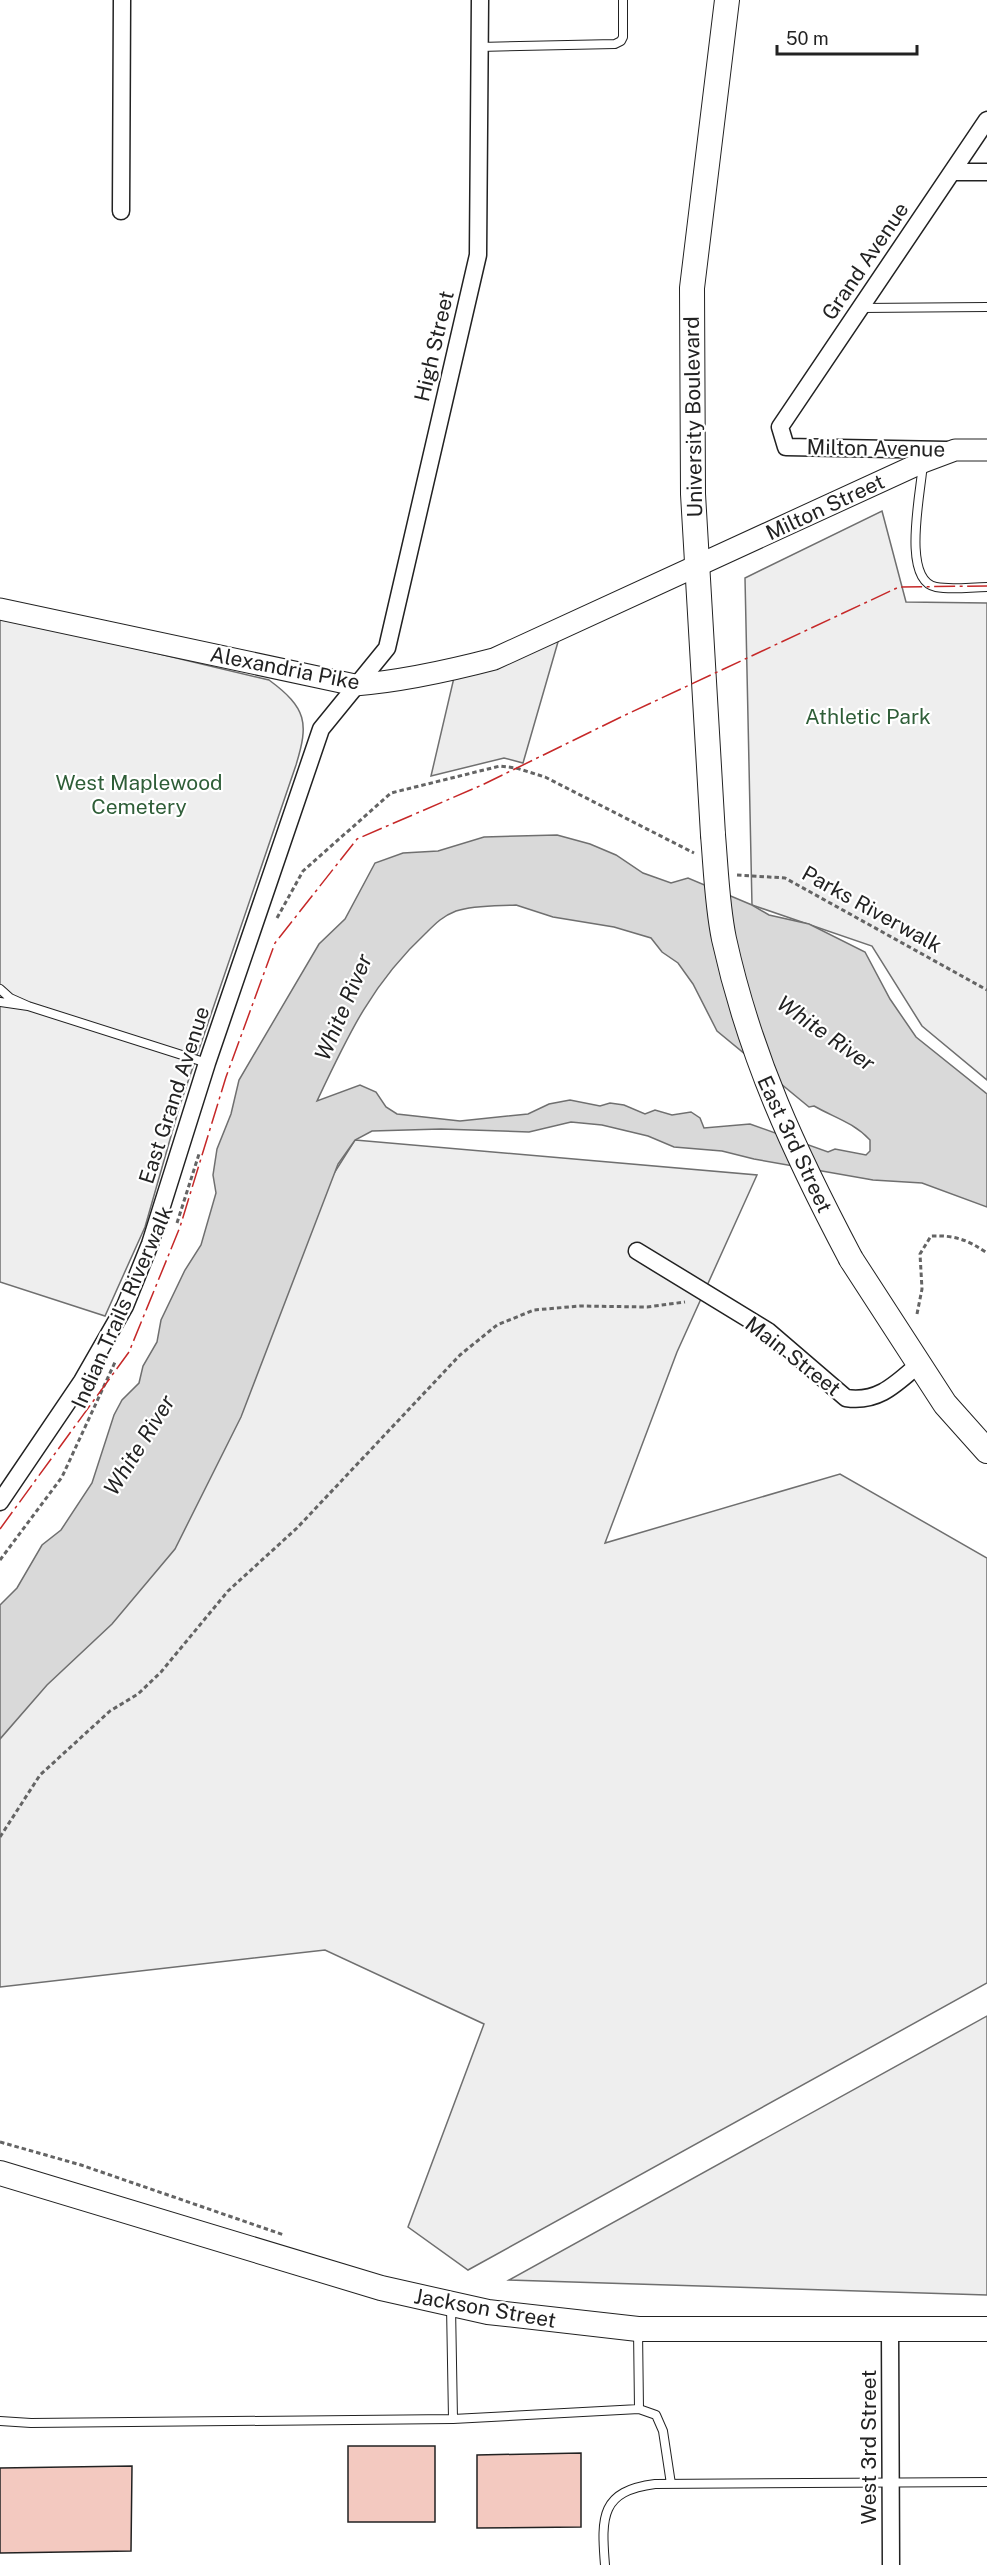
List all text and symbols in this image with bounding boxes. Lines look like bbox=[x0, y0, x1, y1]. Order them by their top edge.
scale bar bbox=[777, 18, 916, 56]
text: 50 m bbox=[786, 28, 829, 49]
street label: Grand Avenue bbox=[816, 197, 914, 325]
street label: High Street bbox=[409, 288, 459, 404]
street label: University Boulevard bbox=[679, 316, 707, 518]
street label: Milton Avenue bbox=[806, 434, 946, 462]
street label: Milton Street bbox=[762, 469, 888, 545]
street label: Alexandria Pike bbox=[208, 641, 362, 695]
park label: Athletic Park bbox=[805, 704, 931, 729]
park label: West Maplewood Cemetery bbox=[55, 770, 223, 819]
street label: Parks Riverwalk bbox=[798, 860, 946, 958]
water label: White River bbox=[309, 949, 377, 1064]
water label: White River bbox=[772, 990, 880, 1077]
street label: East Grand Avenue bbox=[134, 1003, 214, 1187]
street label: East 3rd Street bbox=[752, 1072, 838, 1216]
street label: Indian Trails Riverwalk bbox=[66, 1202, 178, 1412]
street label: Main Street bbox=[740, 1311, 846, 1401]
water label: White River bbox=[98, 1390, 180, 1500]
street label: Jackson Street bbox=[412, 2283, 558, 2333]
street label: West 3rd Street bbox=[856, 2370, 881, 2524]

